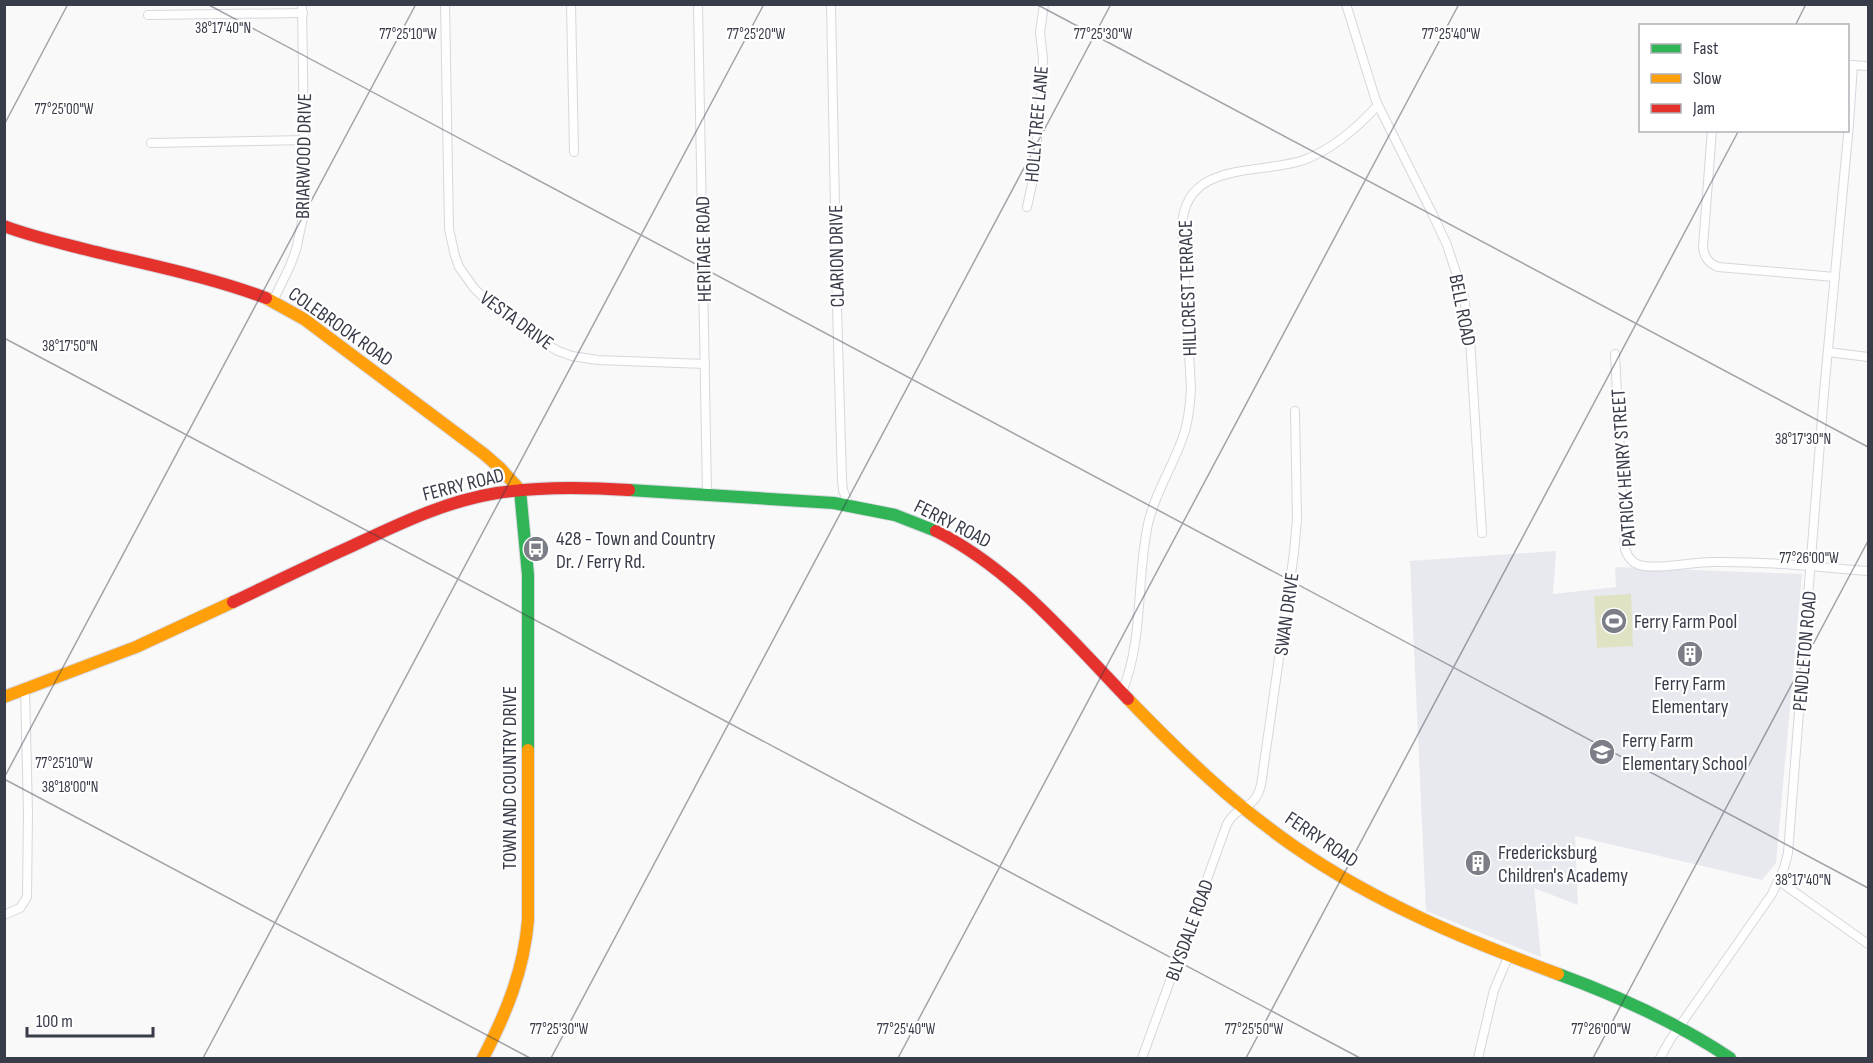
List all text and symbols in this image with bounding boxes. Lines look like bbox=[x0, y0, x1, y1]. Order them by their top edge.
text: 38°17'40"N bbox=[195, 19, 251, 38]
legend bbox=[1639, 24, 1849, 132]
text: 77°25'10"W bbox=[379, 25, 437, 44]
text: 77°25'20"W bbox=[727, 25, 786, 44]
text: 77°25'30"W bbox=[1074, 25, 1133, 44]
text: 77°25'40"W bbox=[1422, 25, 1481, 44]
text: Fast bbox=[1693, 38, 1719, 59]
street label: HOLLY TREE LANE bbox=[1020, 65, 1054, 183]
text: Slow bbox=[1693, 68, 1722, 89]
street label: BRIARWOOD DRIVE bbox=[291, 93, 317, 219]
text: Jam bbox=[1692, 98, 1715, 119]
text: 77°25'00"W bbox=[34, 100, 94, 119]
street label: HERITAGE ROAD bbox=[691, 196, 717, 302]
street label: CLARION DRIVE bbox=[824, 204, 850, 308]
street label: HILLCREST TERRACE bbox=[1174, 219, 1202, 357]
street label: BELL ROAD bbox=[1443, 272, 1481, 348]
street label: COLEBROOK ROAD bbox=[283, 282, 397, 372]
street label: VESTA DRIVE bbox=[475, 286, 558, 356]
text: 38°17'50"N bbox=[42, 337, 98, 356]
street label: PATRICK HENRY STREET bbox=[1606, 388, 1641, 548]
text: 38°17'30"N bbox=[1775, 430, 1831, 449]
street label: FERRY ROAD bbox=[420, 463, 506, 507]
street label: FERRY ROAD bbox=[910, 494, 995, 553]
place label: 428 - Town and Country Dr. / Ferry Rd. bbox=[556, 527, 716, 574]
bus stop icon: 428 - Town and Country Dr. / Ferry Rd. bbox=[521, 534, 551, 564]
text: 77°26'00"W bbox=[1779, 549, 1839, 568]
street label: SWAN DRIVE bbox=[1269, 571, 1305, 657]
street label: PENDLETON ROAD bbox=[1788, 590, 1822, 712]
sports icon: Ferry Farm Pool bbox=[1599, 606, 1629, 636]
place label: Ferry Farm Pool bbox=[1634, 610, 1737, 634]
building icon: Ferry Farm Elementary bbox=[1675, 639, 1705, 669]
place label: Ferry Farm Elementary bbox=[1652, 672, 1729, 719]
street label: TOWN AND COUNTRY DRIVE bbox=[498, 686, 522, 870]
place label: Ferry Farm Elementary School bbox=[1622, 729, 1748, 776]
school or university icon: Ferry Farm Elementary School bbox=[1587, 737, 1617, 767]
text: 77°25'10"W bbox=[35, 754, 93, 773]
text: 38°18'00"N bbox=[42, 778, 98, 797]
street label: FERRY ROAD bbox=[1280, 807, 1363, 873]
place label: Fredericksburg Children's Academy bbox=[1498, 841, 1628, 888]
building icon: Fredericksburg Children's Academy bbox=[1463, 848, 1493, 878]
text: 38°17'40"N bbox=[1775, 871, 1831, 890]
street label: BLYSDALE ROAD bbox=[1161, 876, 1219, 984]
scale bar bbox=[27, 1000, 153, 1038]
text: 100 m bbox=[36, 1011, 73, 1032]
text: 77°25'30"W bbox=[530, 1020, 589, 1039]
text: 77°25'40"W bbox=[877, 1020, 936, 1039]
text: 77°25'50"W bbox=[1225, 1020, 1283, 1039]
text: 77°26'00"W bbox=[1571, 1020, 1631, 1039]

